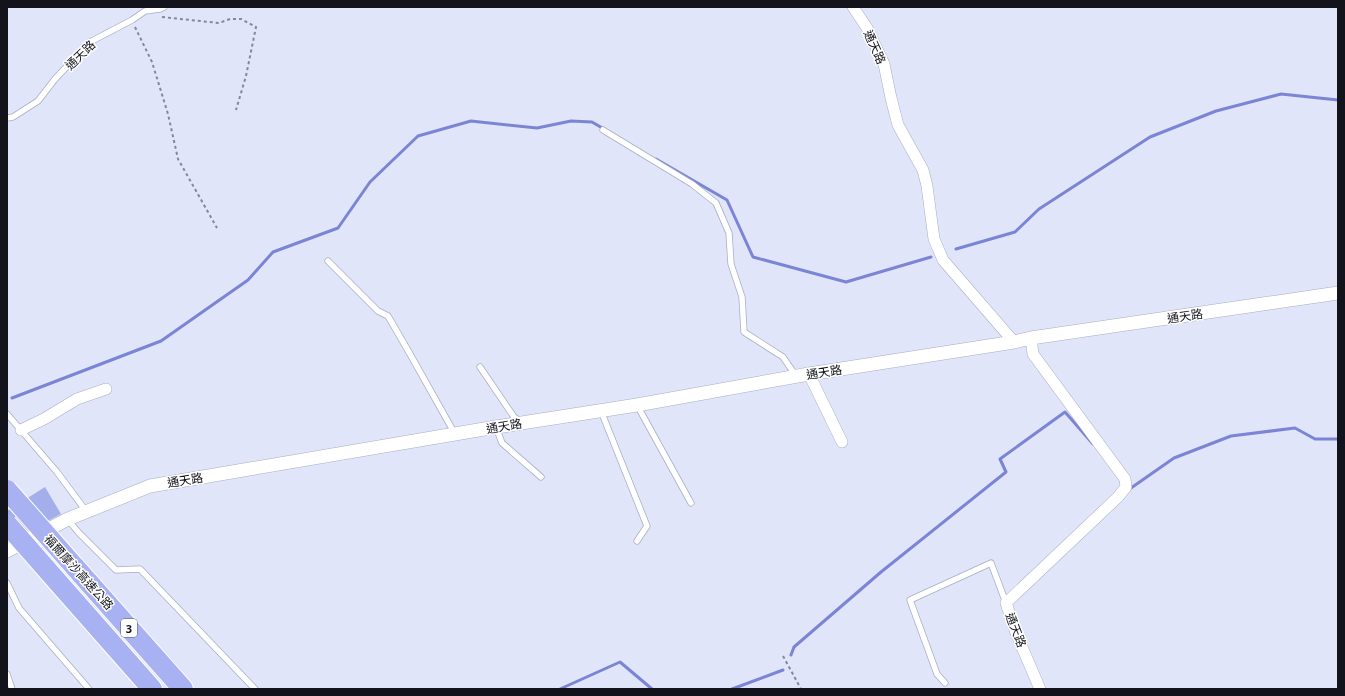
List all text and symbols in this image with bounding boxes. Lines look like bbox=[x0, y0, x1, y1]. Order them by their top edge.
street label: 通天路 bbox=[860, 27, 890, 67]
street label: 通天路 bbox=[61, 36, 99, 74]
street label: 通天路 bbox=[1166, 305, 1204, 327]
street label: 通天路 bbox=[805, 361, 843, 383]
street label: 通天路 bbox=[485, 415, 523, 437]
street label: 通天路 bbox=[166, 469, 204, 491]
street label: 福爾摩沙高速公路 bbox=[41, 531, 117, 613]
street label: 通天路 bbox=[1002, 610, 1030, 650]
road number: 3 bbox=[121, 619, 137, 637]

